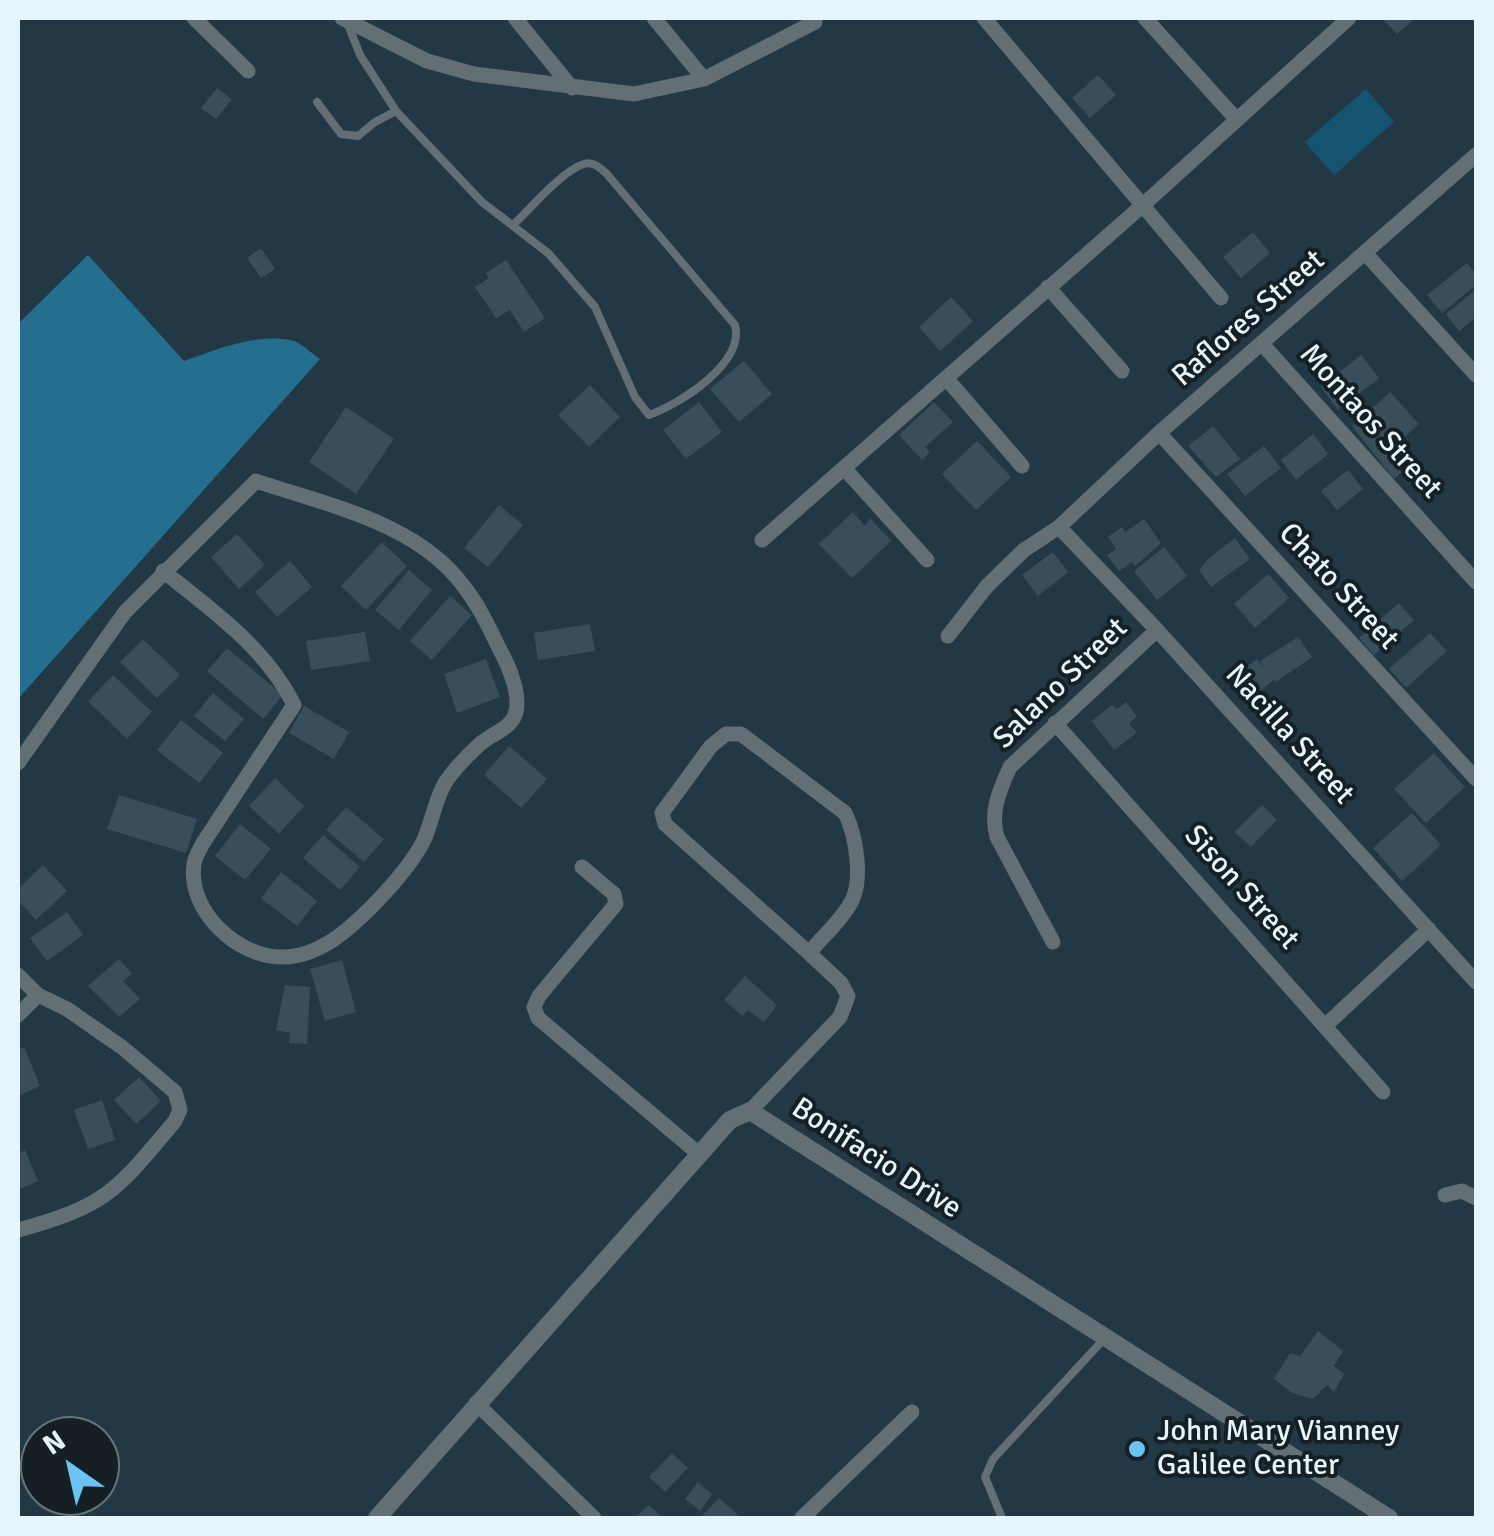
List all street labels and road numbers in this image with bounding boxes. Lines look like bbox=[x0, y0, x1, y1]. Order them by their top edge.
street label: Raflores Street bbox=[1165, 243, 1333, 395]
street label: Montaos Street bbox=[1291, 337, 1449, 507]
street label: Chato Street bbox=[1270, 516, 1406, 658]
street label: Salano Street bbox=[986, 611, 1136, 757]
street label: Nacilla Street bbox=[1217, 658, 1361, 812]
street label: Sison Street bbox=[1176, 818, 1306, 958]
street label: Bonifacio Drive bbox=[784, 1091, 968, 1227]

